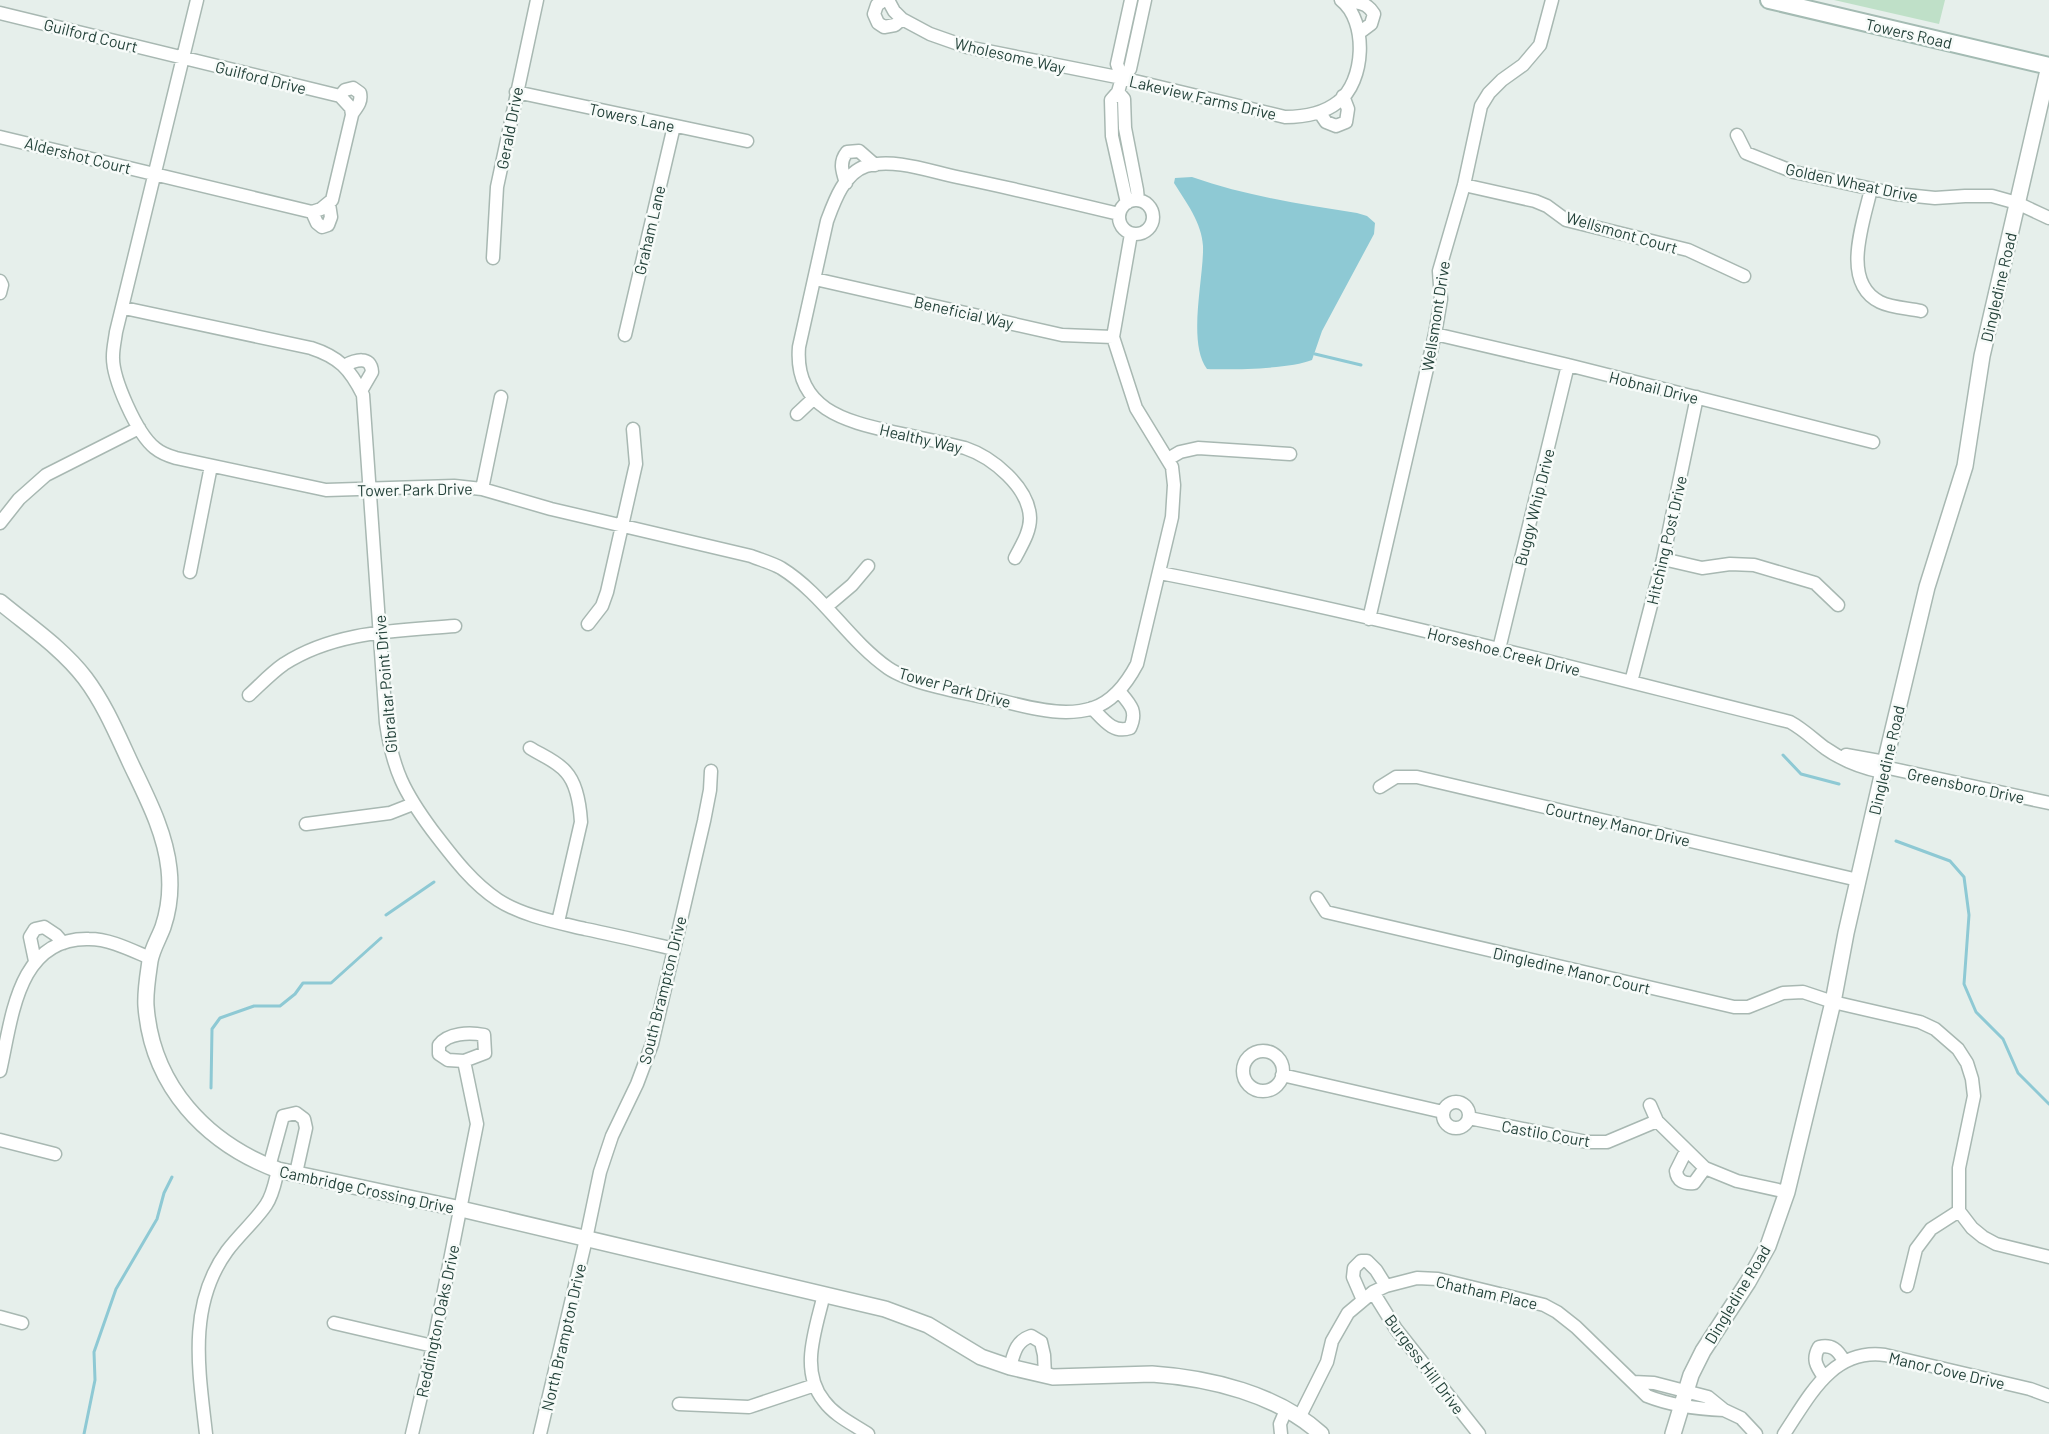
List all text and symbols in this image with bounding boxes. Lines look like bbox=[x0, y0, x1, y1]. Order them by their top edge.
street label: Guilford Court bbox=[42, 14, 140, 56]
street label: Towers Road bbox=[1864, 14, 1954, 52]
street label: Wholesome Way bbox=[953, 33, 1068, 77]
street label: Guilford Drive bbox=[214, 57, 308, 97]
street label: Lakeview Farms Drive bbox=[1128, 71, 1278, 123]
street label: Gerald Drive bbox=[492, 85, 526, 171]
street label: Towers Lane bbox=[587, 99, 677, 135]
street label: Aldershot Court bbox=[23, 133, 133, 177]
street label: Golden Wheat Drive bbox=[1784, 159, 1920, 205]
street label: Graham Lane bbox=[629, 183, 669, 277]
street label: Wellsmont Court bbox=[1564, 207, 1680, 257]
street label: Dingledine Road bbox=[1976, 230, 2020, 344]
street label: Wellsmont Drive bbox=[1417, 259, 1453, 373]
street label: Beneficial Way bbox=[912, 291, 1016, 333]
street label: Hobnail Drive bbox=[1607, 367, 1701, 407]
street label: Healthy Way bbox=[878, 419, 965, 457]
street label: Buggy Whip Drive bbox=[1510, 446, 1558, 568]
street label: Hitching Post Drive bbox=[1642, 474, 1690, 606]
street label: Tower Park Drive bbox=[357, 478, 473, 500]
street label: Gibraltar Point Drive bbox=[369, 614, 401, 754]
street label: Horseshoe Creek Drive bbox=[1425, 623, 1583, 679]
street label: Tower Park Drive bbox=[897, 663, 1013, 711]
street label: Dingledine Road bbox=[1864, 703, 1908, 817]
street label: Greensboro Drive bbox=[1906, 763, 2026, 807]
street label: Courtney Manor Drive bbox=[1544, 798, 1692, 850]
street label: South Brampton Drive bbox=[634, 914, 690, 1066]
street label: Dingledine Manor Court bbox=[1491, 943, 1653, 997]
street label: Castilo Court bbox=[1500, 1116, 1592, 1150]
street label: Cambridge Crossing Drive bbox=[278, 1161, 456, 1217]
street label: Dingledine Road bbox=[1700, 1241, 1774, 1347]
street label: Reddington Oaks Drive bbox=[412, 1243, 462, 1399]
street label: North Brampton Drive bbox=[537, 1261, 589, 1413]
street label: Chatham Place bbox=[1434, 1271, 1540, 1313]
street label: Burgess Hill Drive bbox=[1381, 1310, 1469, 1418]
street label: Manor Cove Drive bbox=[1887, 1347, 2007, 1393]

